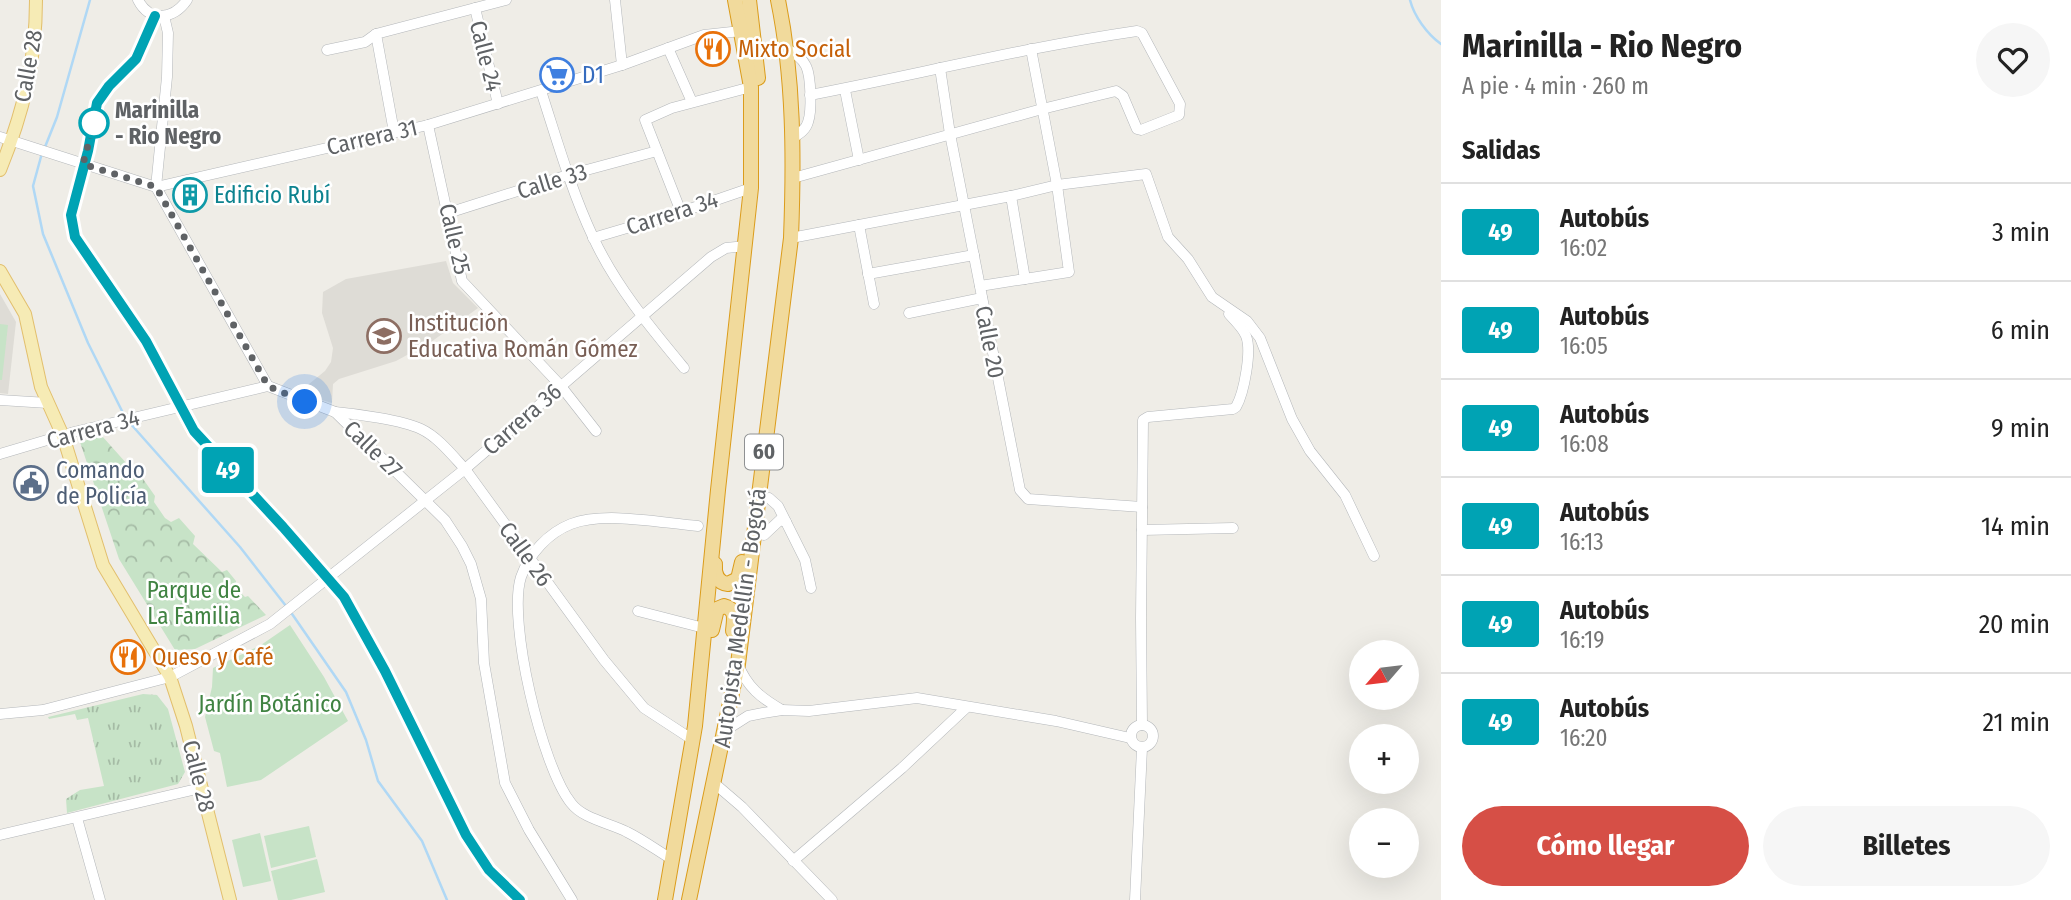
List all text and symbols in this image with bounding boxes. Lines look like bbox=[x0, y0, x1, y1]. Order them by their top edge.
street label: Calle 24 bbox=[464, 18, 508, 94]
button: heart bbox=[1976, 23, 2050, 97]
text: Marinilla - Rio Negro bbox=[1462, 26, 1742, 66]
street label: Calle 28 bbox=[8, 28, 48, 104]
restaurant icon: Mixto Social bbox=[694, 30, 732, 68]
place label: Mixto Social bbox=[738, 35, 851, 63]
supermarket icon: D1 bbox=[538, 56, 576, 94]
place label: D1 bbox=[582, 61, 604, 89]
text: A pie · 4 min · 260 m bbox=[1462, 72, 1649, 100]
place label: Marinilla - Rio Negro bbox=[115, 96, 221, 150]
marker: Marinilla - Rio Negro bbox=[79, 108, 109, 138]
street label: Carrera 31 bbox=[324, 113, 420, 161]
text: Salidas bbox=[1462, 135, 1540, 166]
street label: Calle 33 bbox=[513, 157, 591, 205]
building icon: Edificio Rubí bbox=[171, 176, 209, 214]
place label: Edificio Rubí bbox=[214, 181, 330, 209]
street label: Carrera 34 bbox=[623, 185, 721, 241]
street label: Calle 25 bbox=[433, 201, 477, 277]
text: Autobús bbox=[1560, 203, 1649, 234]
text: 3 min bbox=[1992, 217, 2050, 248]
text: 49 bbox=[1488, 218, 1513, 246]
text: 16:02 bbox=[1560, 234, 1607, 262]
text: Autobús bbox=[1560, 301, 1649, 332]
street label: Calle 20 bbox=[969, 303, 1011, 381]
place label: Institución Educativa Román Gómez bbox=[408, 309, 638, 363]
text: 6 min bbox=[1991, 315, 2050, 346]
text: 49 bbox=[1488, 316, 1513, 344]
school or university icon: Institución Educativa Román Gómez bbox=[365, 317, 403, 355]
text: 16:05 bbox=[1560, 332, 1608, 360]
street label: Carrera 36 bbox=[477, 377, 567, 461]
your location bbox=[287, 384, 322, 419]
text: Autobús bbox=[1560, 399, 1649, 430]
street label: Carrera 34 bbox=[44, 403, 142, 455]
text: 9 min bbox=[1991, 413, 2050, 444]
street label: Calle 27 bbox=[338, 414, 408, 484]
text: 49 bbox=[1488, 414, 1513, 442]
text: 16:08 bbox=[1560, 430, 1609, 458]
road number: 60 bbox=[745, 434, 783, 470]
line badge: 49 bbox=[196, 447, 260, 493]
place label: Comando de Policía bbox=[56, 456, 147, 510]
text: 49 bbox=[216, 456, 240, 484]
public building icon: Comando de Policía bbox=[12, 464, 50, 502]
street label: Autopista Medellín - Bogotá bbox=[708, 486, 772, 750]
text: Autobús bbox=[1560, 497, 1649, 528]
text: 14 min bbox=[1981, 511, 2050, 542]
text: 49 bbox=[1488, 512, 1513, 540]
street label: Calle 26 bbox=[493, 516, 559, 592]
text: 16:13 bbox=[1560, 528, 1604, 556]
park label: Parque de La Familia bbox=[147, 576, 241, 630]
text: Autobús bbox=[1560, 595, 1649, 626]
text: 20 min bbox=[1979, 609, 2050, 640]
text: 49 bbox=[1488, 610, 1513, 638]
text: 16:19 bbox=[1560, 626, 1604, 654]
restaurant icon: Queso y Café bbox=[109, 638, 147, 676]
north arrow bbox=[1349, 640, 1419, 710]
map controls bbox=[1349, 640, 1419, 878]
place label: Queso y Café bbox=[152, 643, 274, 671]
park label: Jardín Botánico bbox=[198, 690, 342, 718]
text: Autobús bbox=[1560, 693, 1649, 724]
text: 21 min bbox=[1983, 707, 2050, 738]
text: 49 bbox=[1488, 708, 1513, 736]
button: + bbox=[1349, 724, 1419, 794]
text: 16:20 bbox=[1560, 724, 1607, 752]
street label: Calle 28 bbox=[177, 737, 221, 815]
button: Cómo llegar bbox=[1462, 806, 1749, 886]
button: Billetes bbox=[1763, 806, 2050, 886]
button: − bbox=[1349, 808, 1419, 878]

